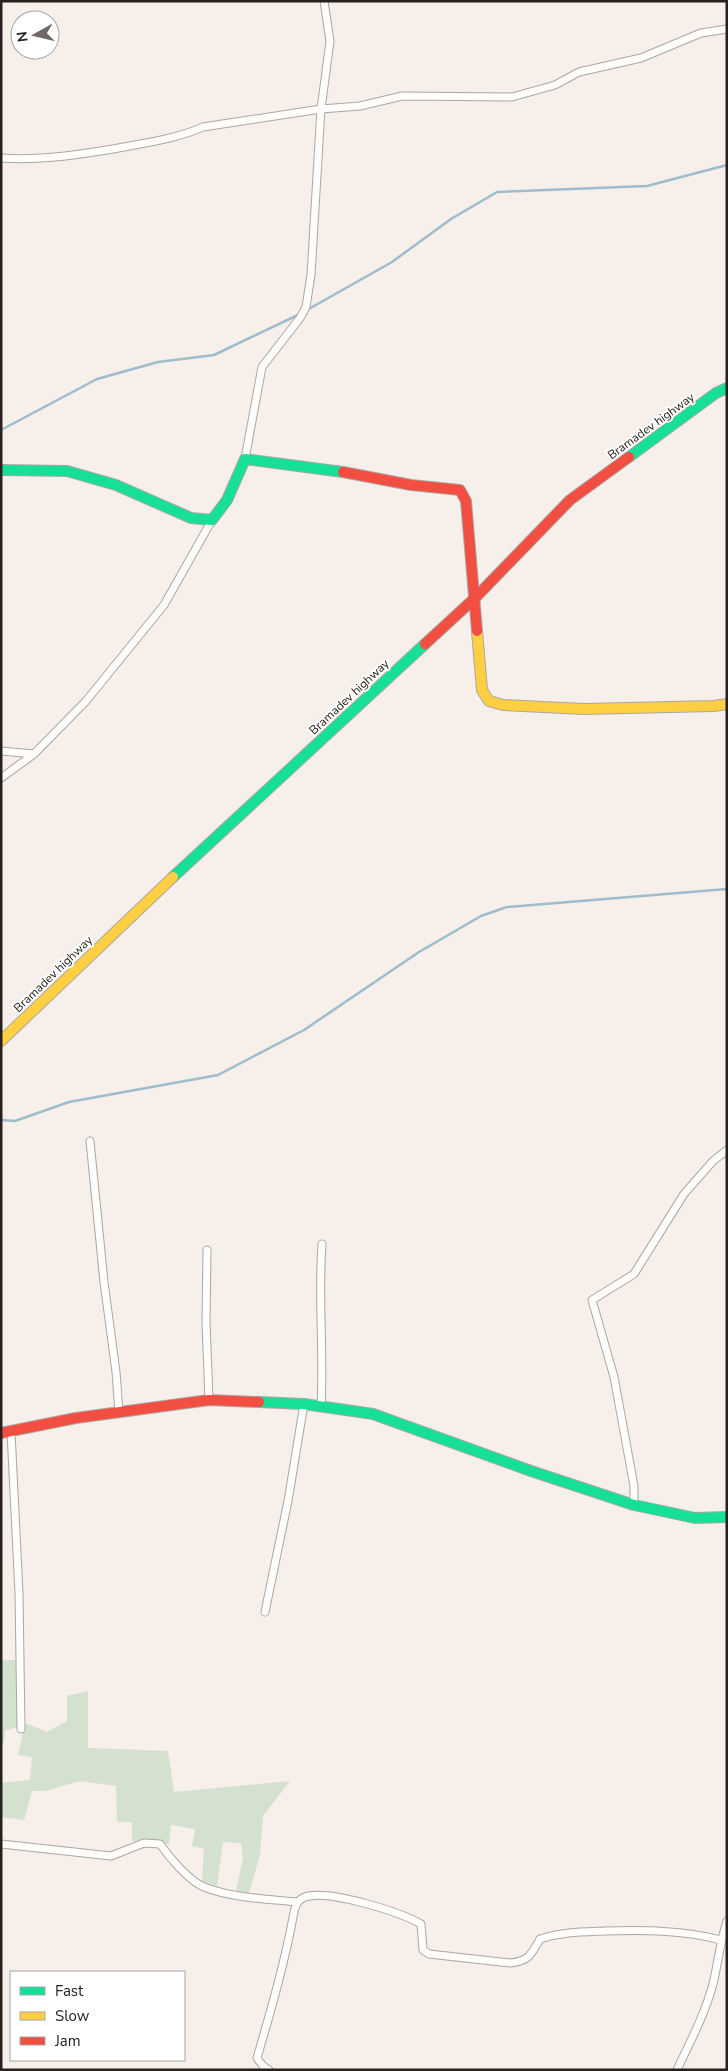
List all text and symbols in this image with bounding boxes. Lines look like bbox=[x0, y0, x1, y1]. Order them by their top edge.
north arrow bbox=[10, 10, 60, 60]
text: N bbox=[12, 30, 33, 43]
street label: Bramadev highway bbox=[604, 389, 698, 463]
street label: Bramadev highway bbox=[306, 655, 393, 738]
street label: Bramadev highway bbox=[10, 932, 96, 1016]
legend bbox=[10, 1971, 185, 2061]
text: Fast bbox=[55, 1981, 84, 2001]
text: Slow bbox=[55, 2006, 90, 2026]
text: Jam bbox=[54, 2031, 81, 2051]

